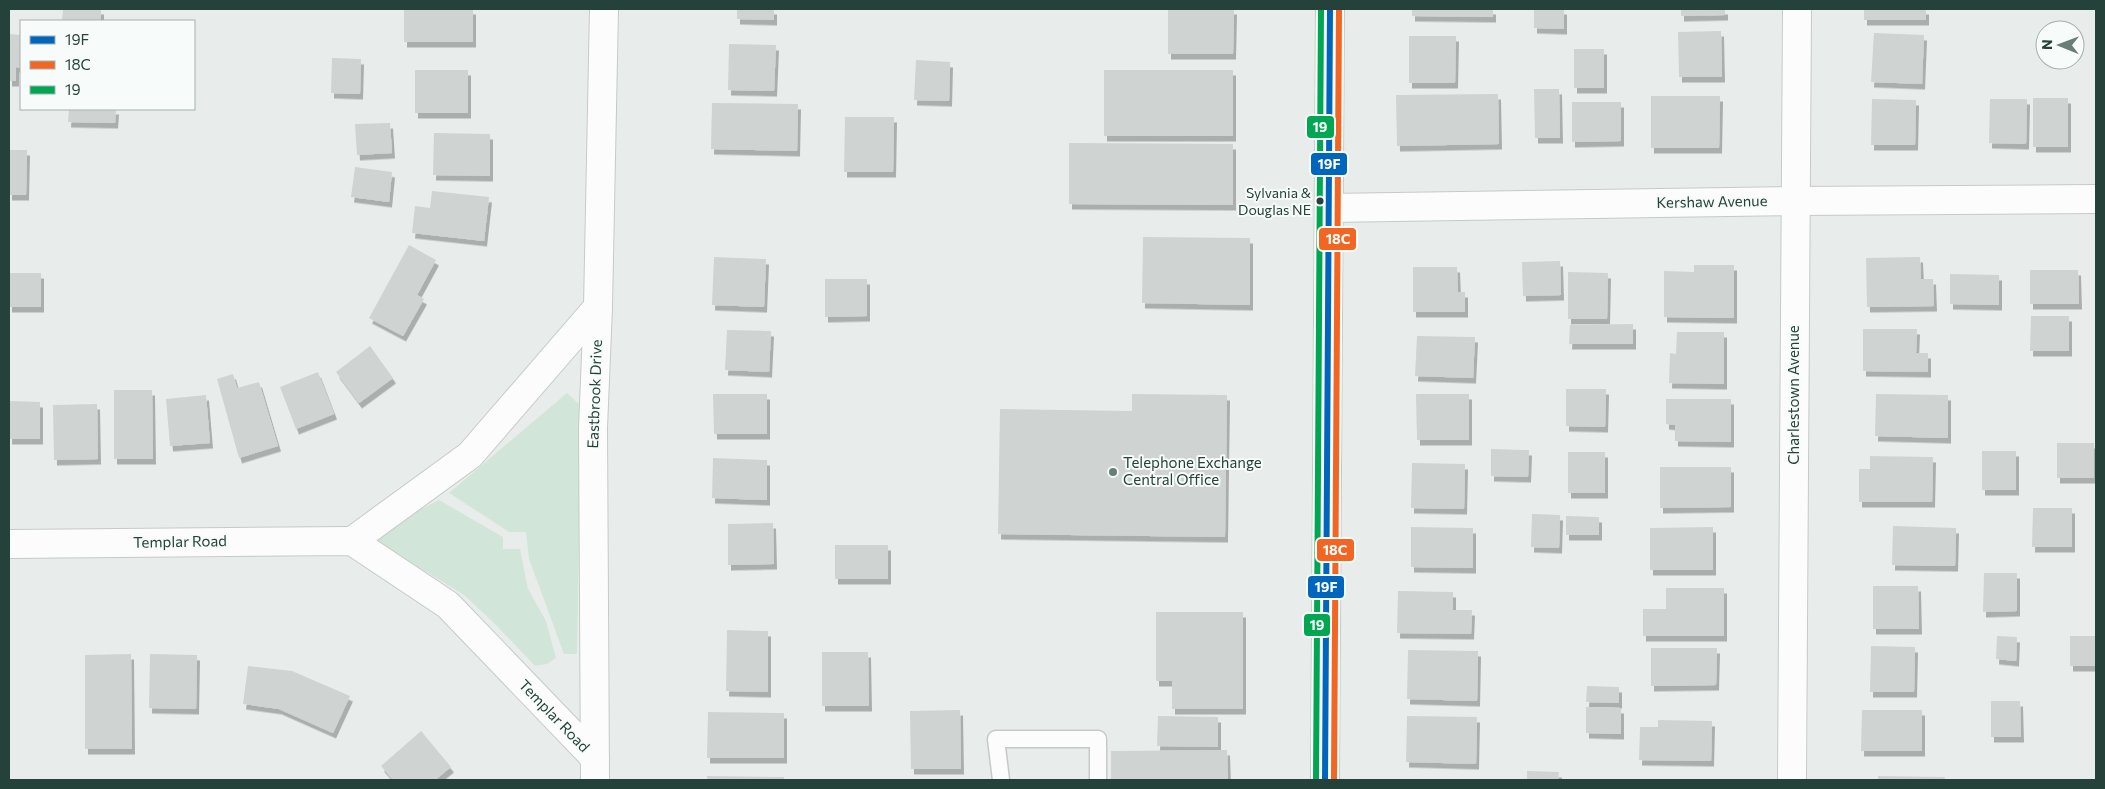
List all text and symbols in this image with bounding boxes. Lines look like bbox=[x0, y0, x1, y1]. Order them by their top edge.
legend bbox=[20, 20, 195, 110]
north arrow bbox=[2035, 20, 2085, 70]
text: 19F bbox=[65, 30, 89, 48]
text: N bbox=[2038, 39, 2055, 50]
text: 18C bbox=[65, 55, 91, 73]
text: 19 bbox=[65, 80, 81, 98]
line badge: 19 bbox=[1306, 115, 1335, 139]
text: 19 bbox=[1313, 118, 1328, 135]
line badge: 19F bbox=[1310, 152, 1348, 176]
text: 19F bbox=[1317, 155, 1341, 172]
place label: Sylvania & Douglas NE bbox=[1238, 184, 1312, 218]
street label: Kershaw Avenue bbox=[1656, 191, 1768, 211]
marker: Sylvania & Douglas NE bbox=[1315, 196, 1325, 206]
line badge: 18C bbox=[1318, 227, 1357, 251]
text: 18C bbox=[1326, 230, 1350, 247]
street label: Charlestown Avenue bbox=[1784, 325, 1802, 465]
street label: Eastbrook Drive bbox=[583, 339, 605, 449]
place label: Telephone Exchange Central Office bbox=[1123, 453, 1262, 488]
marker: Telephone Exchange Central Office bbox=[1107, 466, 1119, 478]
street label: Templar Road bbox=[133, 531, 227, 551]
line badge: 18C bbox=[1316, 538, 1355, 562]
text: 18C bbox=[1323, 541, 1347, 558]
line badge: 19F bbox=[1307, 575, 1345, 599]
text: 19F bbox=[1314, 578, 1338, 595]
line badge: 19 bbox=[1303, 613, 1331, 637]
text: 19 bbox=[1310, 616, 1325, 633]
street label: Templar Road bbox=[516, 675, 594, 755]

